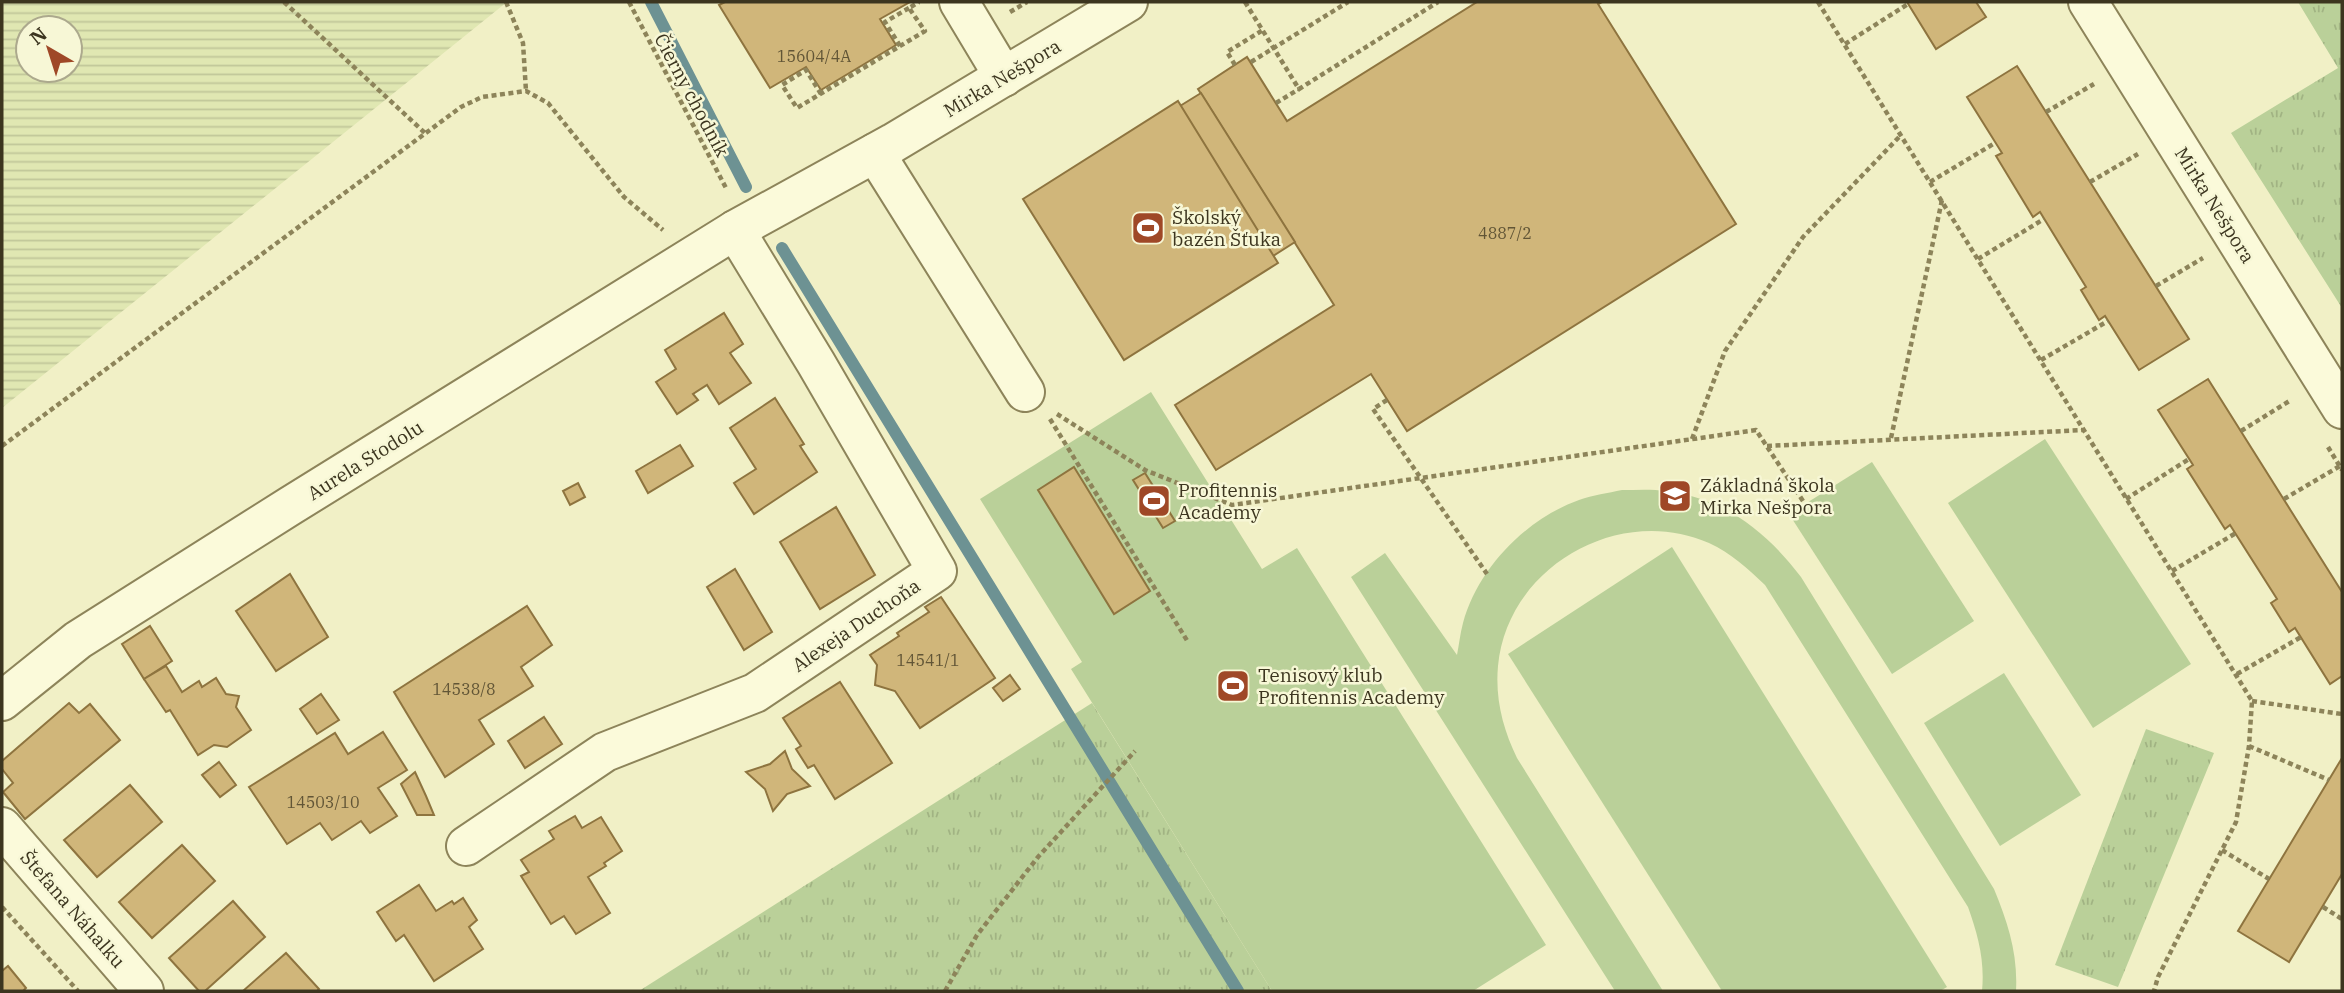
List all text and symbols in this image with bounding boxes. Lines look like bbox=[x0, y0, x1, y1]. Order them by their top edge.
north arrow bbox=[14, 14, 84, 84]
text: N bbox=[25, 22, 52, 50]
street label: Čierny chodník bbox=[649, 29, 735, 161]
street label: Mirka Nešpora bbox=[939, 34, 1065, 122]
house number: 15604/4A bbox=[777, 46, 851, 66]
street label: Mirka Nešpora bbox=[2170, 143, 2260, 267]
place label: Školský bazén Šťuka bbox=[1172, 205, 1281, 251]
sports icon: Školský bazén Šťuka bbox=[1129, 209, 1167, 247]
house number: 4887/2 bbox=[1478, 223, 1532, 243]
street label: Aurela Stodolu bbox=[303, 415, 428, 505]
place label: Základná škola Mirka Nešpora bbox=[1700, 473, 1835, 519]
school or university icon: Základná škola Mirka Nešpora bbox=[1656, 477, 1694, 515]
place label: Profitennis Academy bbox=[1178, 478, 1277, 524]
sports icon: Profitennis Academy bbox=[1135, 482, 1173, 520]
street label: Alexeja Duchoňa bbox=[787, 573, 925, 677]
house number: 14541/1 bbox=[896, 650, 960, 670]
place label: Tenisový klub Profitennis Academy bbox=[1258, 663, 1445, 709]
sports icon: Tenisový klub Profitennis Academy bbox=[1214, 667, 1252, 705]
house number: 14538/8 bbox=[432, 679, 496, 699]
house number: 14503/10 bbox=[286, 792, 360, 812]
street label: Štefana Náhalku bbox=[16, 845, 131, 973]

